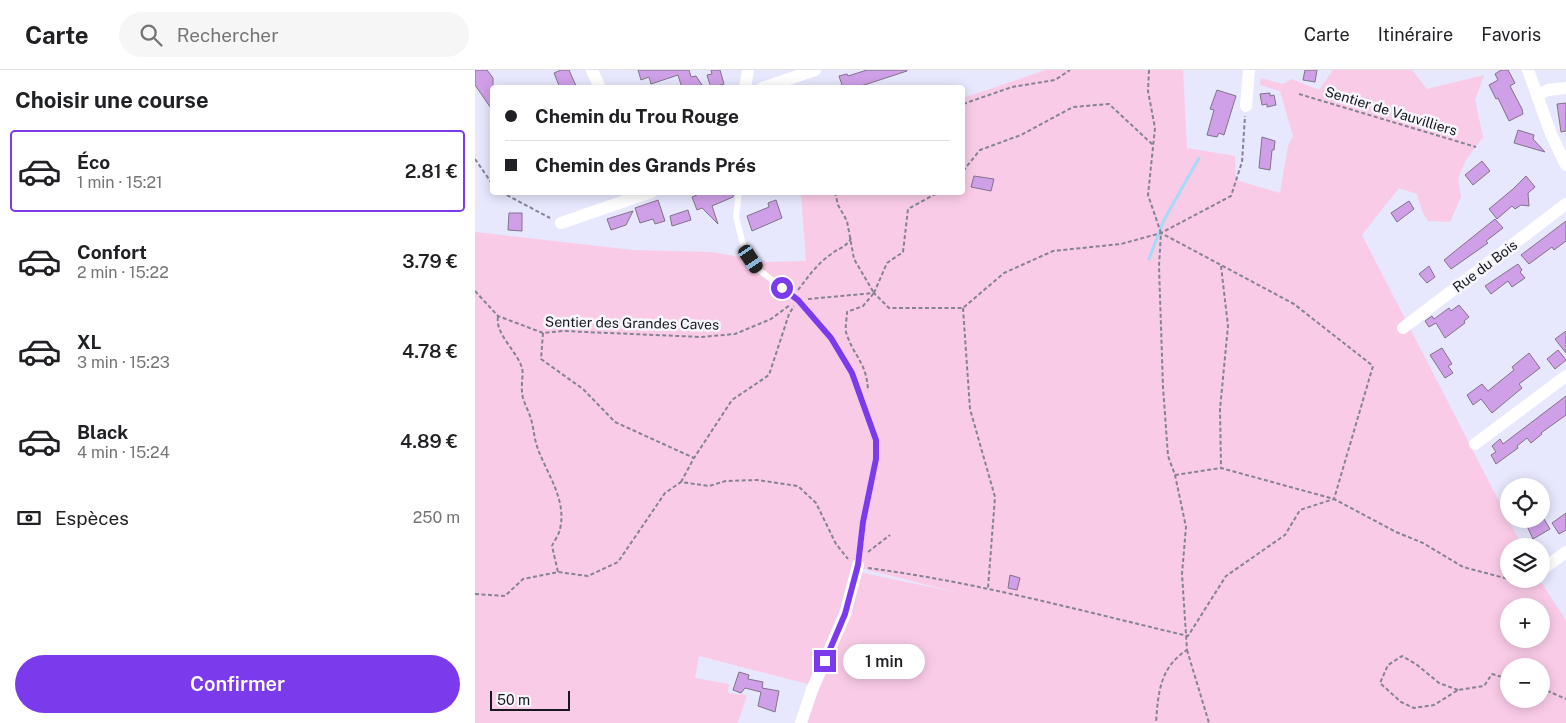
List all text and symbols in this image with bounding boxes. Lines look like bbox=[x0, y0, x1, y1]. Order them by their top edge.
search box bbox=[119, 12, 469, 57]
text: Carte bbox=[25, 21, 89, 49]
icon: search bbox=[137, 21, 165, 49]
text: Rechercher bbox=[177, 24, 279, 46]
text: Carte bbox=[1304, 24, 1350, 45]
text: Itinéraire bbox=[1378, 24, 1453, 45]
text: Favoris bbox=[1481, 24, 1541, 45]
street label: Sentier de Vauvilliers bbox=[1323, 83, 1459, 139]
text: Choisir une course bbox=[15, 87, 209, 113]
text: Chemin du Trou Rouge bbox=[535, 105, 739, 127]
icon: car bbox=[17, 149, 62, 194]
text: Éco bbox=[77, 151, 110, 173]
text: Chemin des Grands Prés bbox=[535, 154, 756, 176]
text: 2.81 € bbox=[405, 160, 458, 182]
text: 1 min · 15:21 bbox=[77, 173, 163, 192]
street label: Rue du Bois bbox=[1450, 237, 1520, 295]
icon: car bbox=[17, 239, 62, 284]
text: Confort bbox=[77, 241, 147, 263]
car bbox=[736, 242, 765, 276]
text: 3.79 € bbox=[402, 250, 458, 272]
text: 2 min · 15:22 bbox=[77, 263, 169, 282]
route start bbox=[771, 277, 793, 299]
street label: Sentier des Grandes Caves bbox=[545, 313, 719, 333]
icon: car bbox=[17, 329, 62, 374]
text: XL bbox=[77, 331, 102, 353]
text: 4.78 € bbox=[402, 340, 458, 362]
text: 3 min · 15:23 bbox=[77, 353, 170, 372]
icon: car bbox=[17, 419, 62, 464]
text: Black bbox=[77, 421, 128, 443]
text: 4.89 € bbox=[400, 430, 458, 452]
text: 4 min · 15:24 bbox=[77, 443, 170, 462]
map controls bbox=[1500, 478, 1550, 708]
button: locate bbox=[1500, 478, 1550, 528]
icon: cash bbox=[15, 504, 43, 532]
text: Espèces bbox=[55, 507, 129, 529]
text: 250 m bbox=[413, 508, 460, 527]
button: layers bbox=[1500, 538, 1550, 588]
button: + bbox=[1500, 598, 1550, 648]
callout: 1 min bbox=[843, 644, 925, 678]
route end bbox=[814, 650, 836, 672]
text: 1 min bbox=[865, 652, 903, 671]
button: Confirmer bbox=[15, 655, 460, 713]
button: − bbox=[1500, 658, 1550, 708]
scale bar bbox=[490, 688, 570, 711]
text: 50 m bbox=[497, 692, 530, 708]

